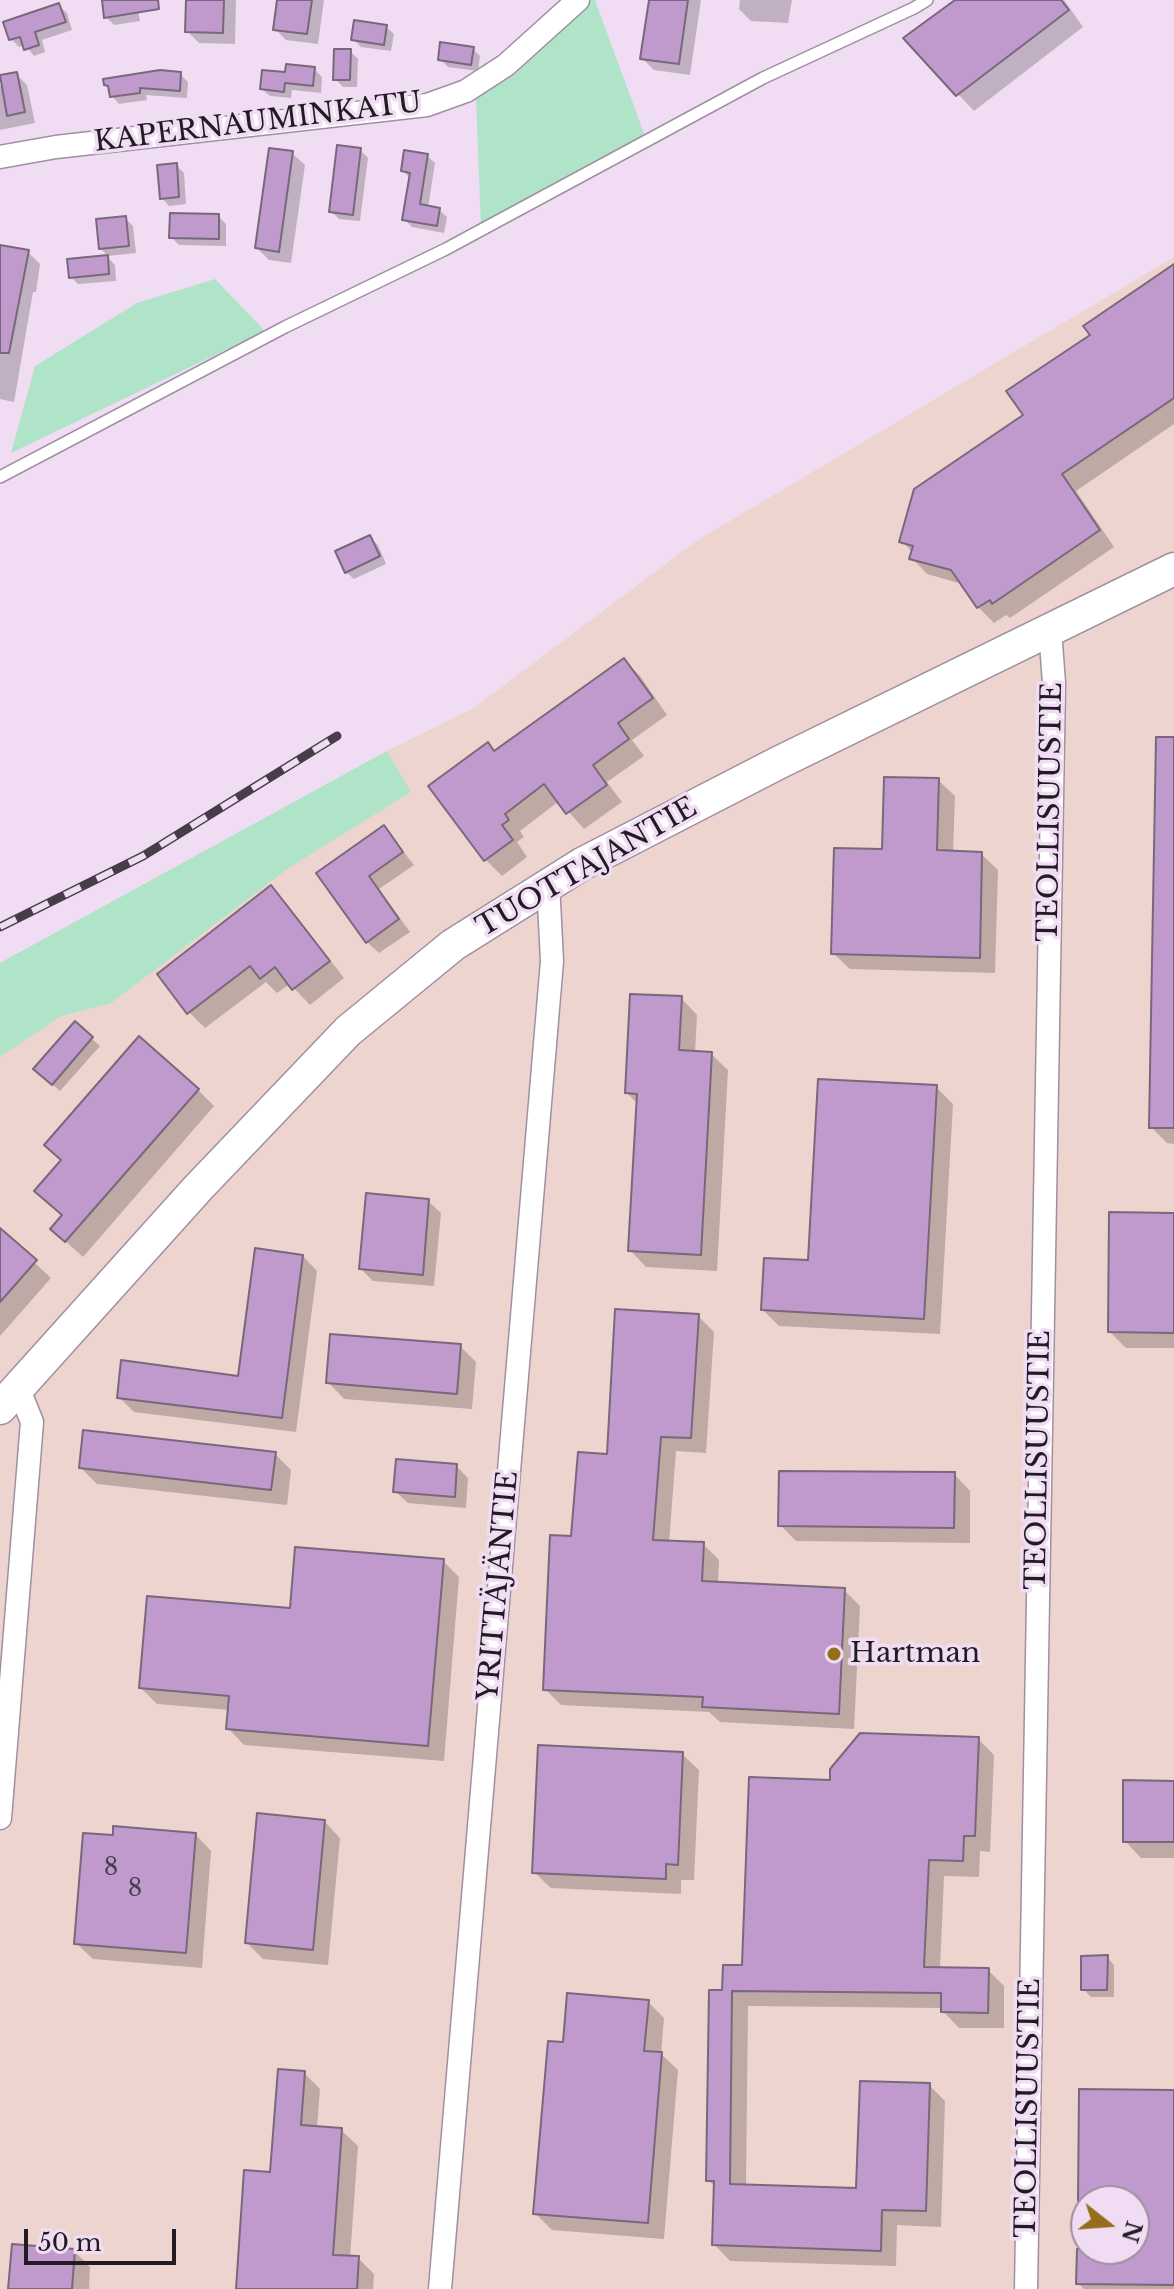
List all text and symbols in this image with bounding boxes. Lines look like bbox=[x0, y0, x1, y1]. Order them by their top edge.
street label: KAPERNAUMINKATU bbox=[92, 86, 424, 160]
street label: TEOLLISUUSTIE bbox=[1032, 682, 1070, 942]
street label: TUOTTAJANTIE bbox=[471, 791, 703, 945]
street label: TEOLLISUUSTIE bbox=[1020, 1330, 1058, 1590]
street label: YRITTÄJÄNTIE bbox=[472, 1470, 526, 1702]
place label: Hartman bbox=[850, 1637, 980, 1671]
marker: Hartman bbox=[825, 1645, 843, 1663]
house number: 8 bbox=[104, 1854, 118, 1882]
house number: 8 bbox=[128, 1875, 142, 1903]
street label: TEOLLISUUSTIE bbox=[1010, 1978, 1048, 2238]
north arrow bbox=[1070, 2185, 1150, 2265]
scale bar bbox=[28, 2213, 180, 2263]
text: N bbox=[1116, 2218, 1147, 2245]
text: 50 m bbox=[38, 2228, 101, 2257]

